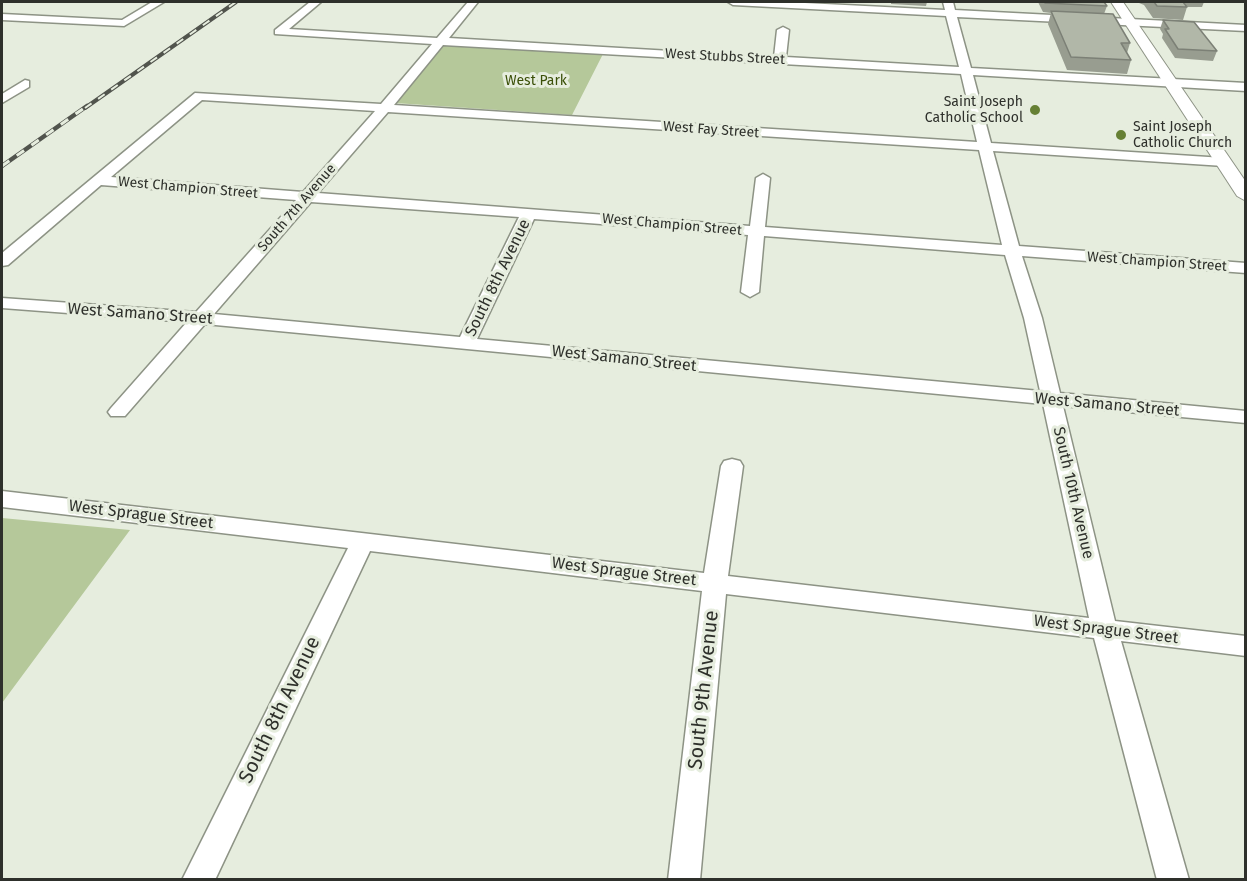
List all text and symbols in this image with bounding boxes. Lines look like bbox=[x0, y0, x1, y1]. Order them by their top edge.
street label: West Stubbs Street bbox=[665, 45, 785, 69]
park label: West Park bbox=[505, 73, 567, 89]
place label: Saint Joseph Catholic School bbox=[925, 94, 1023, 126]
marker: Saint Joseph Catholic School bbox=[1028, 103, 1042, 117]
street label: West Fay Street bbox=[662, 118, 760, 142]
place label: Saint Joseph Catholic Church bbox=[1133, 119, 1232, 152]
marker: Saint Joseph Catholic Church bbox=[1114, 128, 1128, 142]
street label: South 7th Avenue bbox=[254, 161, 340, 255]
street label: West Champion Street bbox=[117, 174, 259, 202]
street label: West Champion Street bbox=[601, 211, 743, 239]
street label: South 8th Avenue bbox=[461, 216, 535, 340]
street label: West Champion Street bbox=[1086, 249, 1228, 275]
street label: West Samano Street bbox=[67, 299, 213, 329]
street label: West Samano Street bbox=[551, 342, 697, 376]
street label: West Samano Street bbox=[1034, 389, 1180, 421]
street label: South 10th Avenue bbox=[1048, 425, 1098, 561]
street label: West Sprague Street bbox=[68, 497, 214, 533]
street label: West Sprague Street bbox=[551, 554, 697, 590]
street label: South 9th Avenue bbox=[684, 609, 724, 771]
street label: West Sprague Street bbox=[1033, 612, 1179, 648]
street label: South 8th Avenue bbox=[234, 633, 326, 787]

